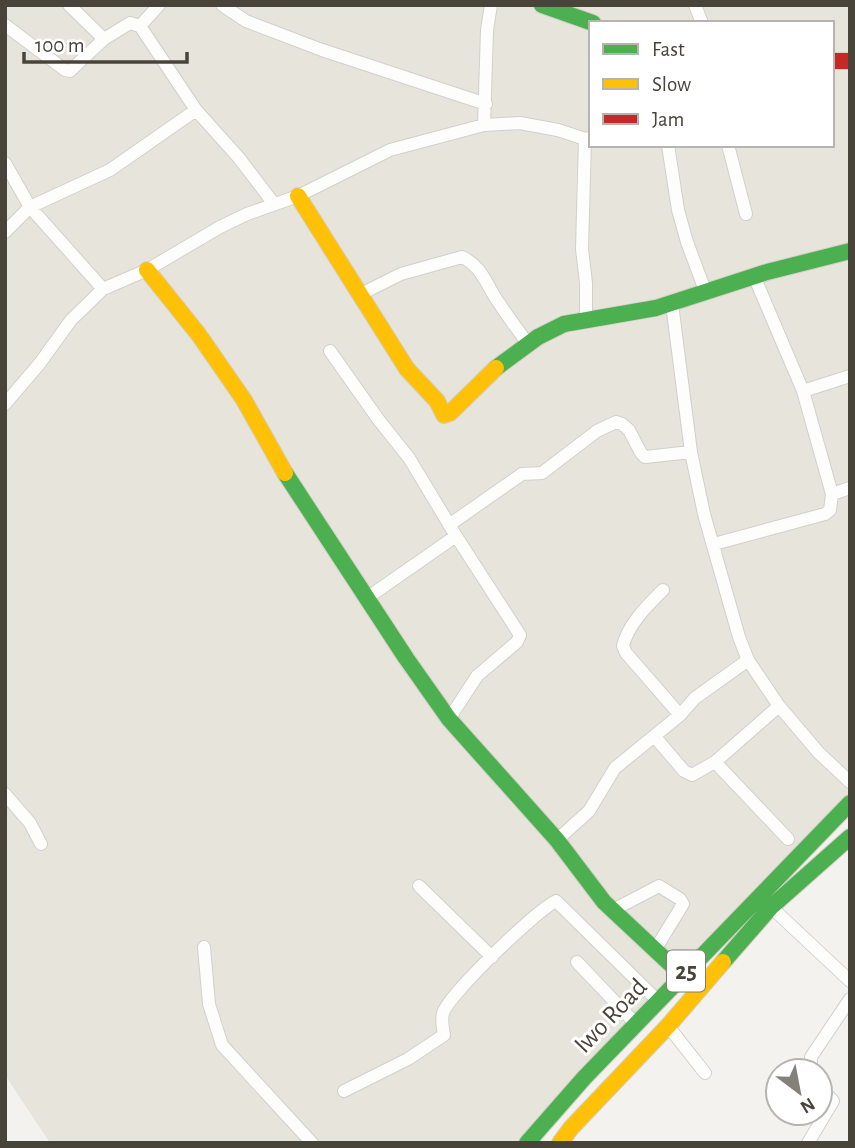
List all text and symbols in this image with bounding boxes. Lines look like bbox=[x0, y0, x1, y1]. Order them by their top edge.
scale bar bbox=[24, 21, 187, 65]
legend bbox=[589, 21, 834, 147]
text: 100 m bbox=[35, 35, 85, 56]
text: Fast bbox=[652, 39, 685, 60]
text: Slow bbox=[652, 74, 691, 95]
text: Jam bbox=[652, 109, 684, 130]
road number: 25 bbox=[667, 951, 705, 992]
street label: Iwo Road bbox=[569, 974, 652, 1058]
north arrow bbox=[764, 1057, 834, 1127]
text: N bbox=[797, 1094, 818, 1117]

